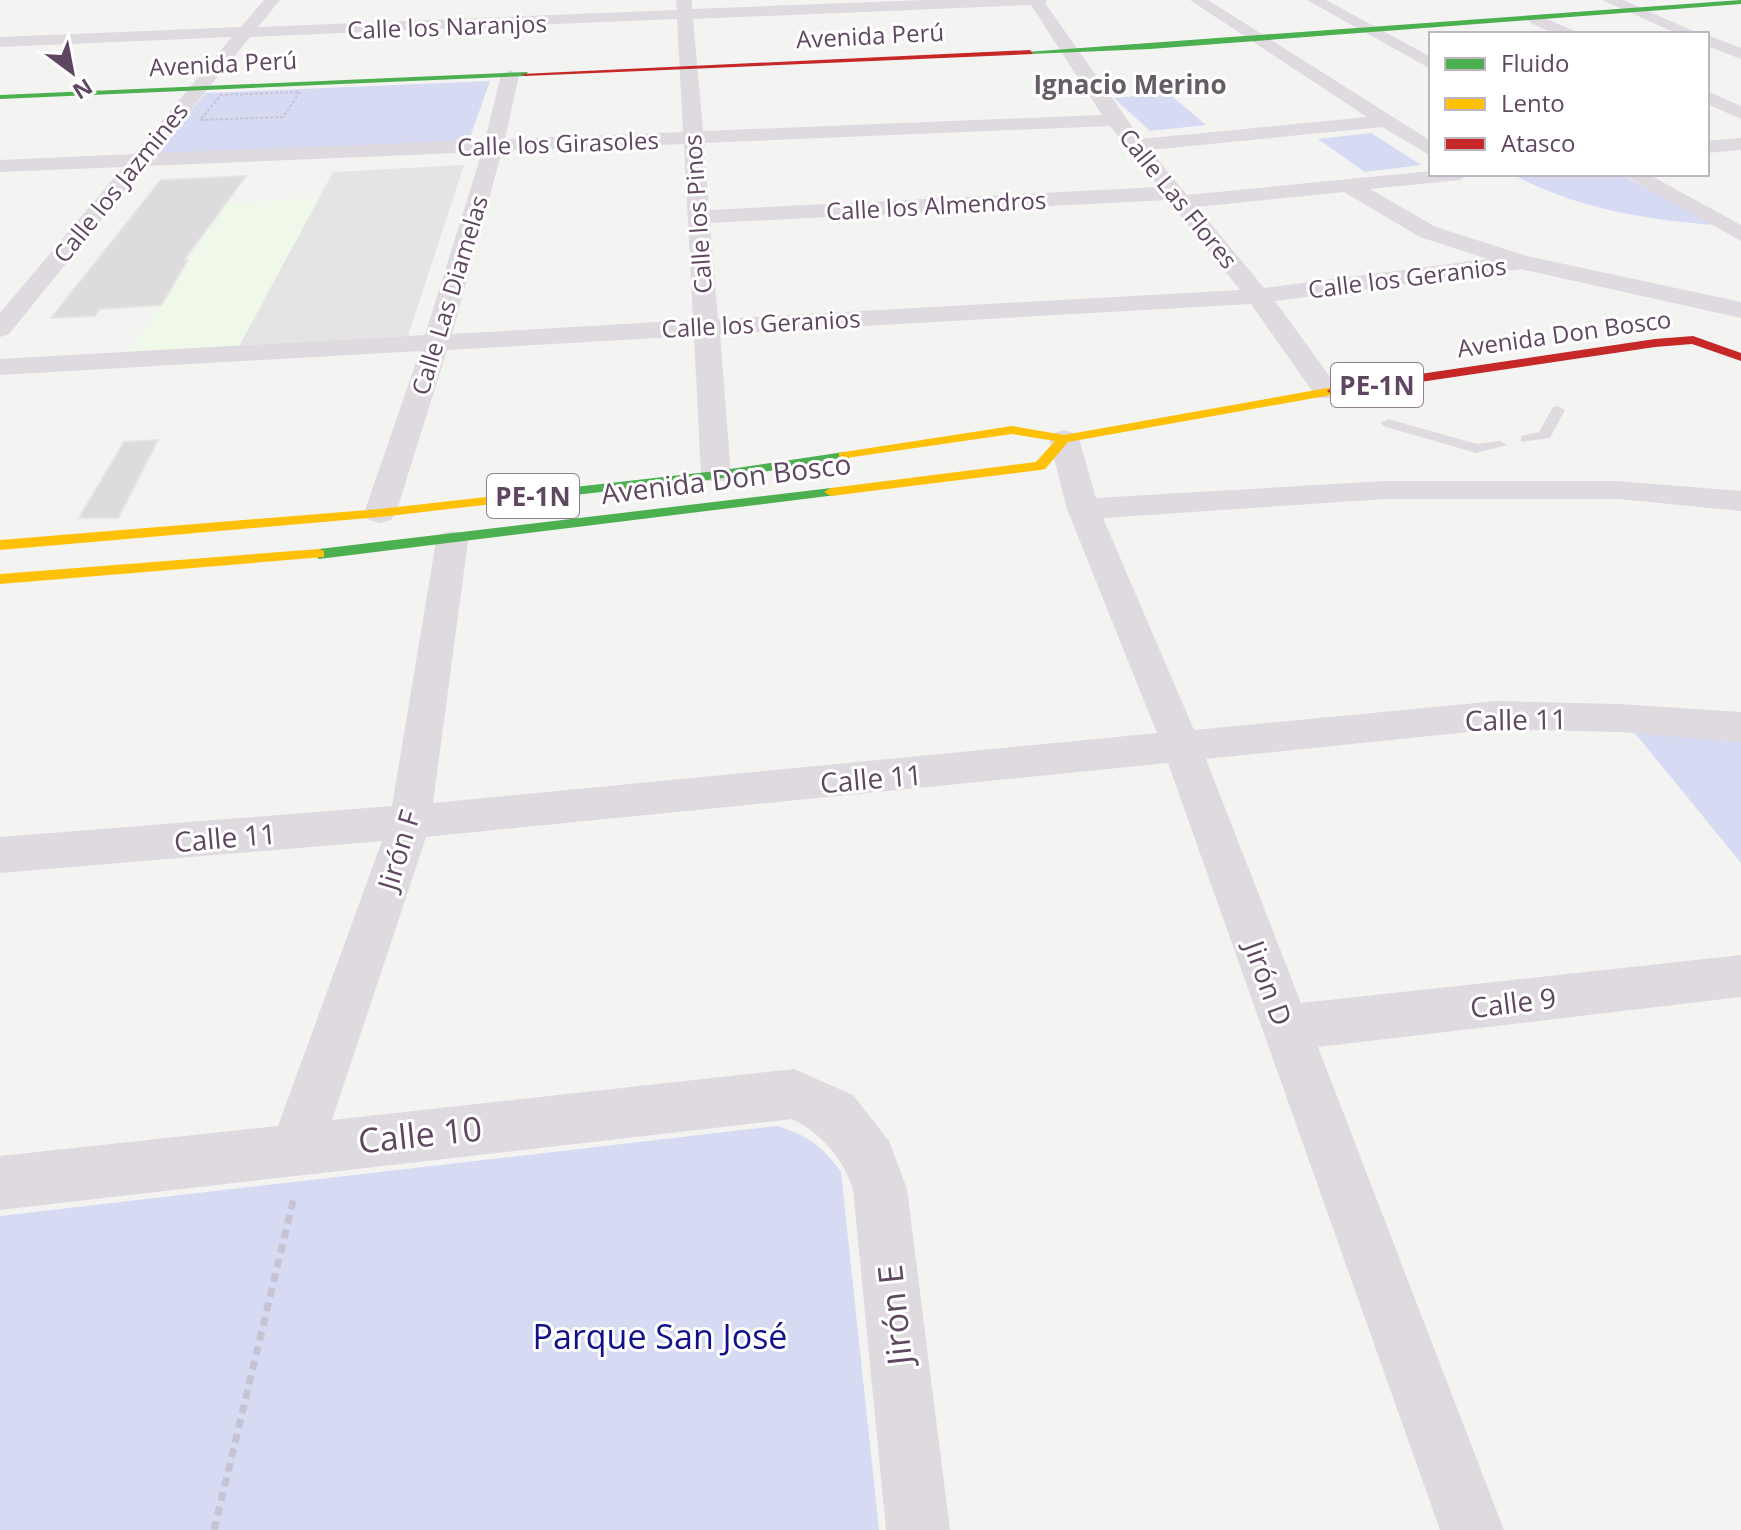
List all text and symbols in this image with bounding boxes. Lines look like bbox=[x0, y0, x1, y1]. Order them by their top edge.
street label: Calle los Naranjos bbox=[347, 6, 547, 46]
street label: Avenida Perú bbox=[795, 15, 945, 55]
north arrow bbox=[32, 32, 112, 112]
legend bbox=[1429, 32, 1709, 176]
street label: Avenida Perú bbox=[148, 43, 298, 83]
text: Fluido bbox=[1501, 46, 1569, 79]
district label: Ignacio Merino bbox=[1033, 66, 1227, 102]
text: N bbox=[68, 72, 99, 107]
text: Lento bbox=[1501, 86, 1565, 119]
street label: Calle los Jazmines bbox=[45, 95, 195, 269]
street label: Calle Las Flores bbox=[1112, 121, 1246, 275]
street label: Calle los Girasoles bbox=[457, 123, 659, 163]
text: Atasco bbox=[1501, 126, 1575, 159]
street label: Calle los Pinos bbox=[675, 133, 719, 295]
street label: Calle los Almendros bbox=[825, 183, 1047, 227]
street label: Calle Las Diamelas bbox=[403, 191, 495, 399]
street label: Calle los Geranios bbox=[1306, 248, 1508, 306]
street label: Calle los Geranios bbox=[661, 301, 861, 345]
street label: Avenida Don Bosco bbox=[1455, 302, 1673, 364]
road number: PE-1N bbox=[1331, 363, 1423, 407]
street label: Avenida Don Bosco bbox=[599, 444, 853, 512]
road number: PE-1N bbox=[487, 474, 579, 518]
street label: Calle 11 bbox=[1464, 699, 1568, 739]
street label: Calle 11 bbox=[818, 755, 924, 801]
street label: Jirón F bbox=[367, 805, 428, 898]
street label: Calle 11 bbox=[172, 814, 278, 860]
street label: Jirón D bbox=[1235, 933, 1302, 1031]
street label: Calle 9 bbox=[1468, 978, 1558, 1026]
street label: Calle 10 bbox=[356, 1105, 484, 1163]
street label: Jirón E bbox=[866, 1263, 922, 1370]
park label: Parque San José bbox=[533, 1313, 787, 1359]

